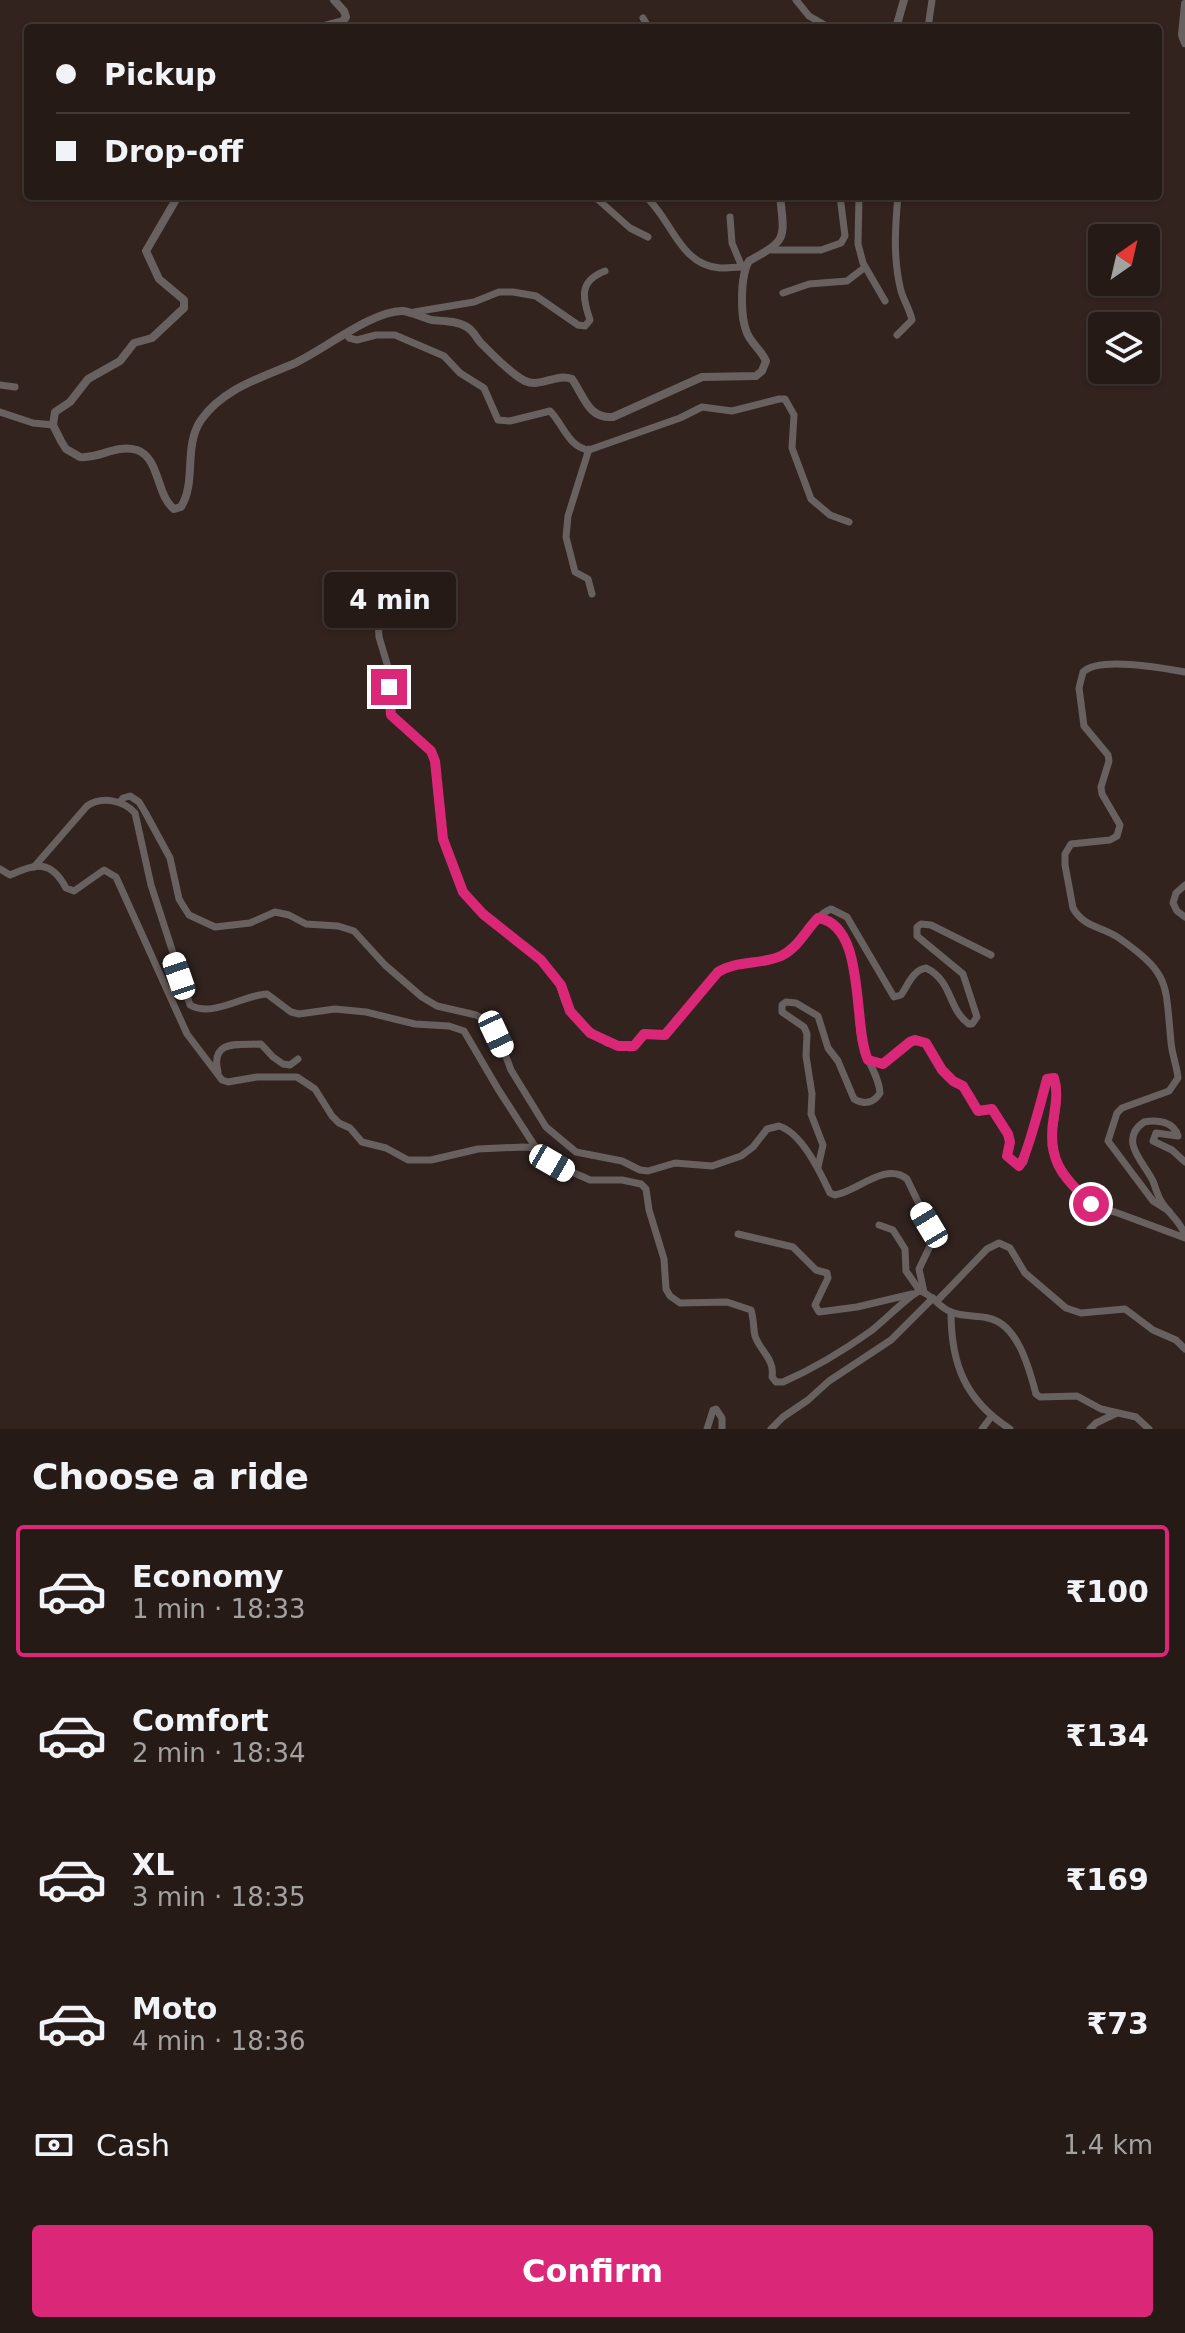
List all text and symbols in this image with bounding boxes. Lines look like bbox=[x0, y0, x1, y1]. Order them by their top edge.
text: Pickup bbox=[104, 57, 217, 92]
text: Drop-off bbox=[104, 134, 243, 169]
north arrow bbox=[1088, 224, 1160, 296]
map controls bbox=[1088, 224, 1160, 384]
button: layers bbox=[1088, 312, 1160, 384]
callout: 4 min bbox=[323, 571, 455, 627]
text: 4 min bbox=[349, 585, 431, 615]
route end bbox=[371, 669, 407, 705]
car bbox=[160, 949, 198, 1003]
car bbox=[475, 1007, 517, 1061]
car bbox=[525, 1141, 579, 1185]
route start bbox=[1073, 1186, 1109, 1222]
car bbox=[906, 1198, 952, 1252]
text: Choose a ride bbox=[32, 1456, 309, 1497]
icon: car bbox=[36, 1555, 108, 1627]
text: Economy bbox=[132, 1559, 284, 1594]
text: ₹100 bbox=[1066, 1574, 1149, 1609]
text: 1 min · 18:33 bbox=[132, 1594, 306, 1624]
icon: car bbox=[36, 1699, 108, 1771]
text: Comfort bbox=[132, 1703, 269, 1738]
text: ₹134 bbox=[1066, 1718, 1149, 1753]
text: 2 min · 18:34 bbox=[132, 1738, 306, 1768]
icon: car bbox=[36, 1843, 108, 1915]
text: XL bbox=[132, 1847, 174, 1882]
text: ₹169 bbox=[1066, 1862, 1149, 1897]
text: 3 min · 18:35 bbox=[132, 1882, 306, 1912]
icon: car bbox=[36, 1987, 108, 2059]
text: Moto bbox=[132, 1991, 217, 2026]
text: ₹73 bbox=[1086, 2006, 1149, 2041]
text: 4 min · 18:36 bbox=[132, 2026, 306, 2056]
icon: cash bbox=[32, 2123, 76, 2167]
text: Cash bbox=[96, 2128, 170, 2163]
text: 1.4 km bbox=[1063, 2130, 1153, 2160]
button: Confirm bbox=[32, 2225, 1153, 2317]

